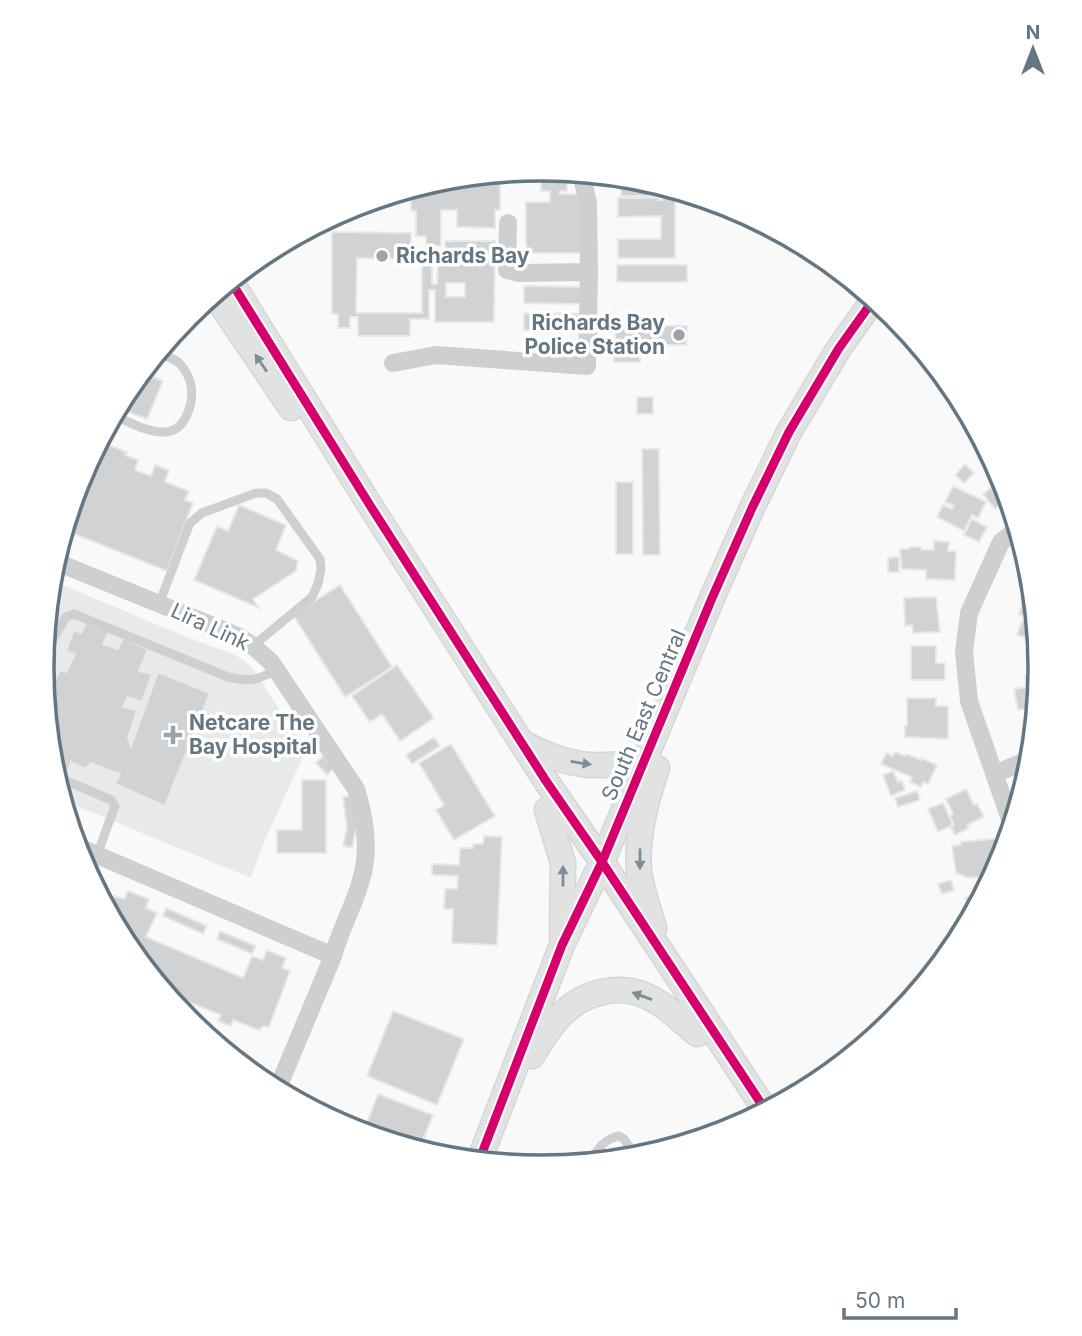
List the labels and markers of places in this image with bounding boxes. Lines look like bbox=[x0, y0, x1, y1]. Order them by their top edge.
place label: Richards Bay bbox=[396, 243, 530, 268]
marker: Richards Bay bbox=[374, 248, 390, 264]
place label: Richards Bay Police Station bbox=[524, 310, 665, 359]
marker: Richards Bay Police Station bbox=[671, 327, 687, 343]
place label: Netcare The Bay Hospital bbox=[189, 710, 317, 759]
marker: Netcare The Bay Hospital bbox=[163, 725, 183, 745]

